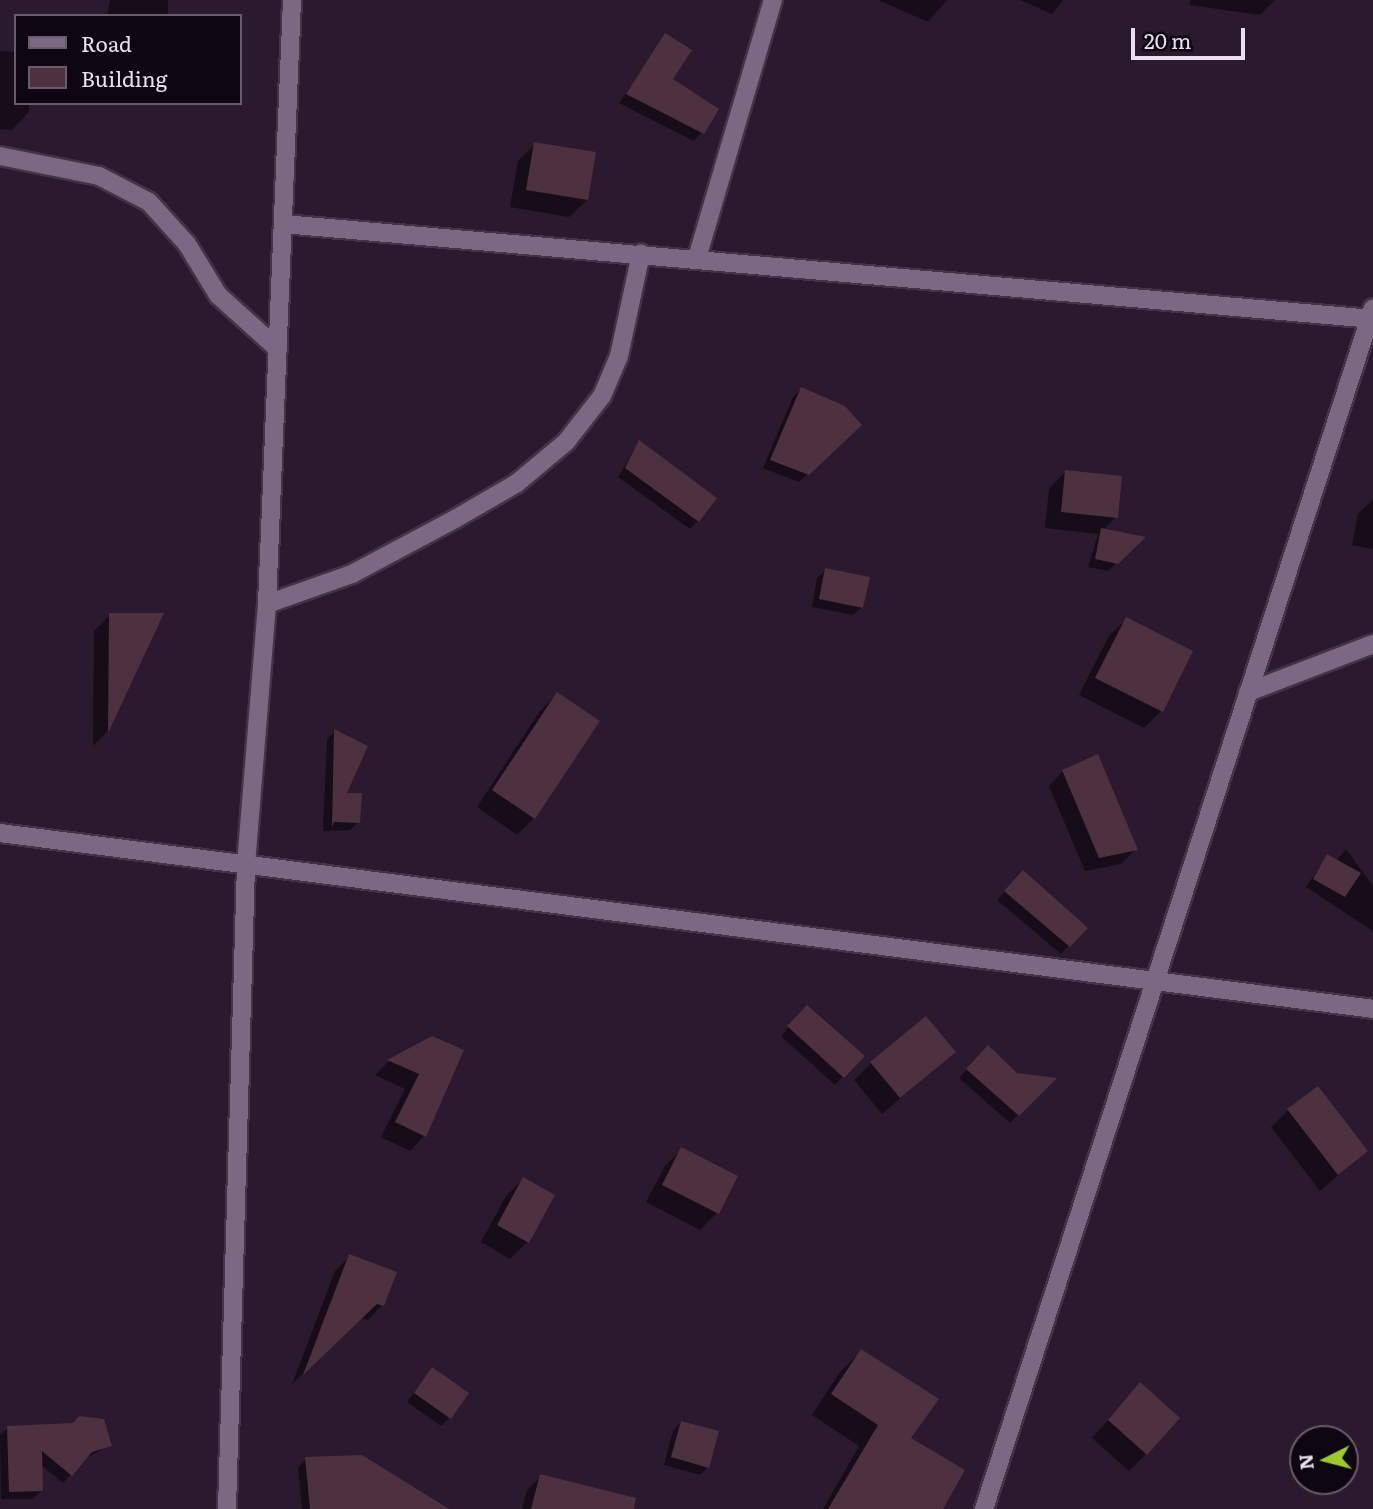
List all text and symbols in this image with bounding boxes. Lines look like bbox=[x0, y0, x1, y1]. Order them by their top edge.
legend bbox=[14, 14, 242, 105]
scale bar bbox=[1135, 14, 1249, 58]
text: 20 m bbox=[1144, 24, 1191, 55]
text: Road bbox=[81, 27, 132, 58]
text: Building bbox=[81, 62, 167, 93]
north arrow bbox=[1289, 1425, 1359, 1495]
text: N bbox=[1290, 1453, 1320, 1471]

